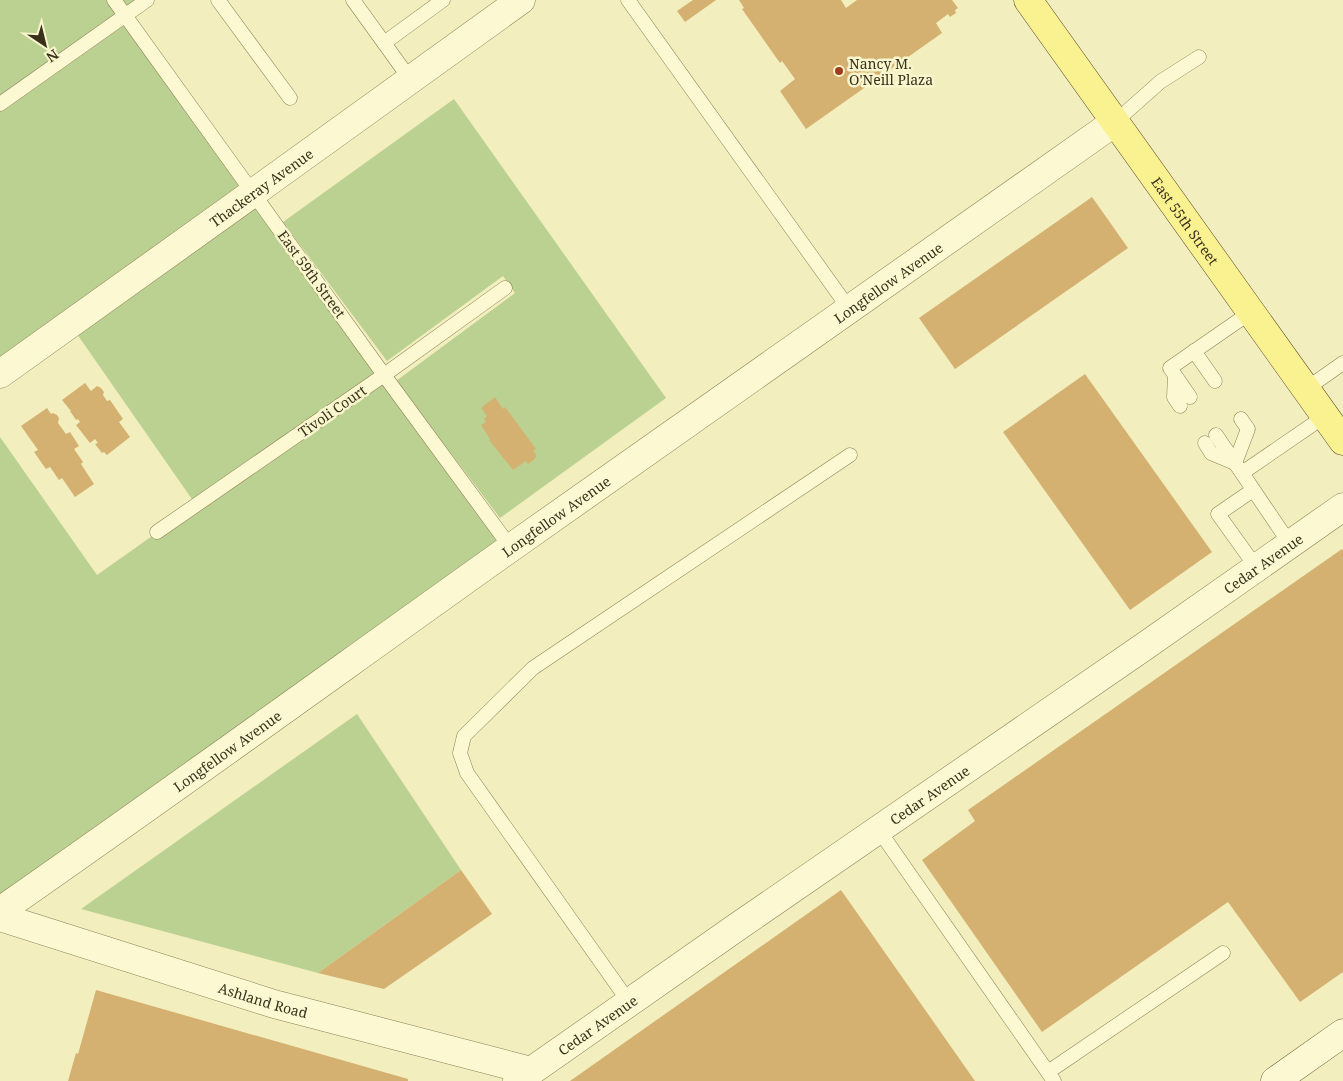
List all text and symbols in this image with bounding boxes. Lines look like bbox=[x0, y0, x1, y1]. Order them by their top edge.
north arrow bbox=[20, 20, 70, 70]
text: N bbox=[43, 45, 63, 67]
place label: Nancy M. O'Neill Plaza bbox=[849, 54, 933, 89]
marker: Nancy M. O'Neill Plaza bbox=[833, 65, 845, 77]
street label: Thackeray Avenue bbox=[205, 143, 317, 231]
street label: East 55th Street bbox=[1148, 173, 1223, 268]
street label: East 59th Street bbox=[274, 226, 350, 322]
street label: Longfellow Avenue bbox=[830, 238, 946, 327]
street label: Tivoli Court bbox=[294, 381, 370, 441]
street label: Longfellow Avenue bbox=[498, 471, 614, 561]
street label: Cedar Avenue bbox=[1219, 529, 1306, 598]
street label: Longfellow Avenue bbox=[169, 706, 285, 796]
street label: Cedar Avenue bbox=[886, 760, 973, 829]
street label: Ashland Road bbox=[216, 977, 310, 1022]
street label: Cedar Avenue bbox=[554, 990, 641, 1059]

